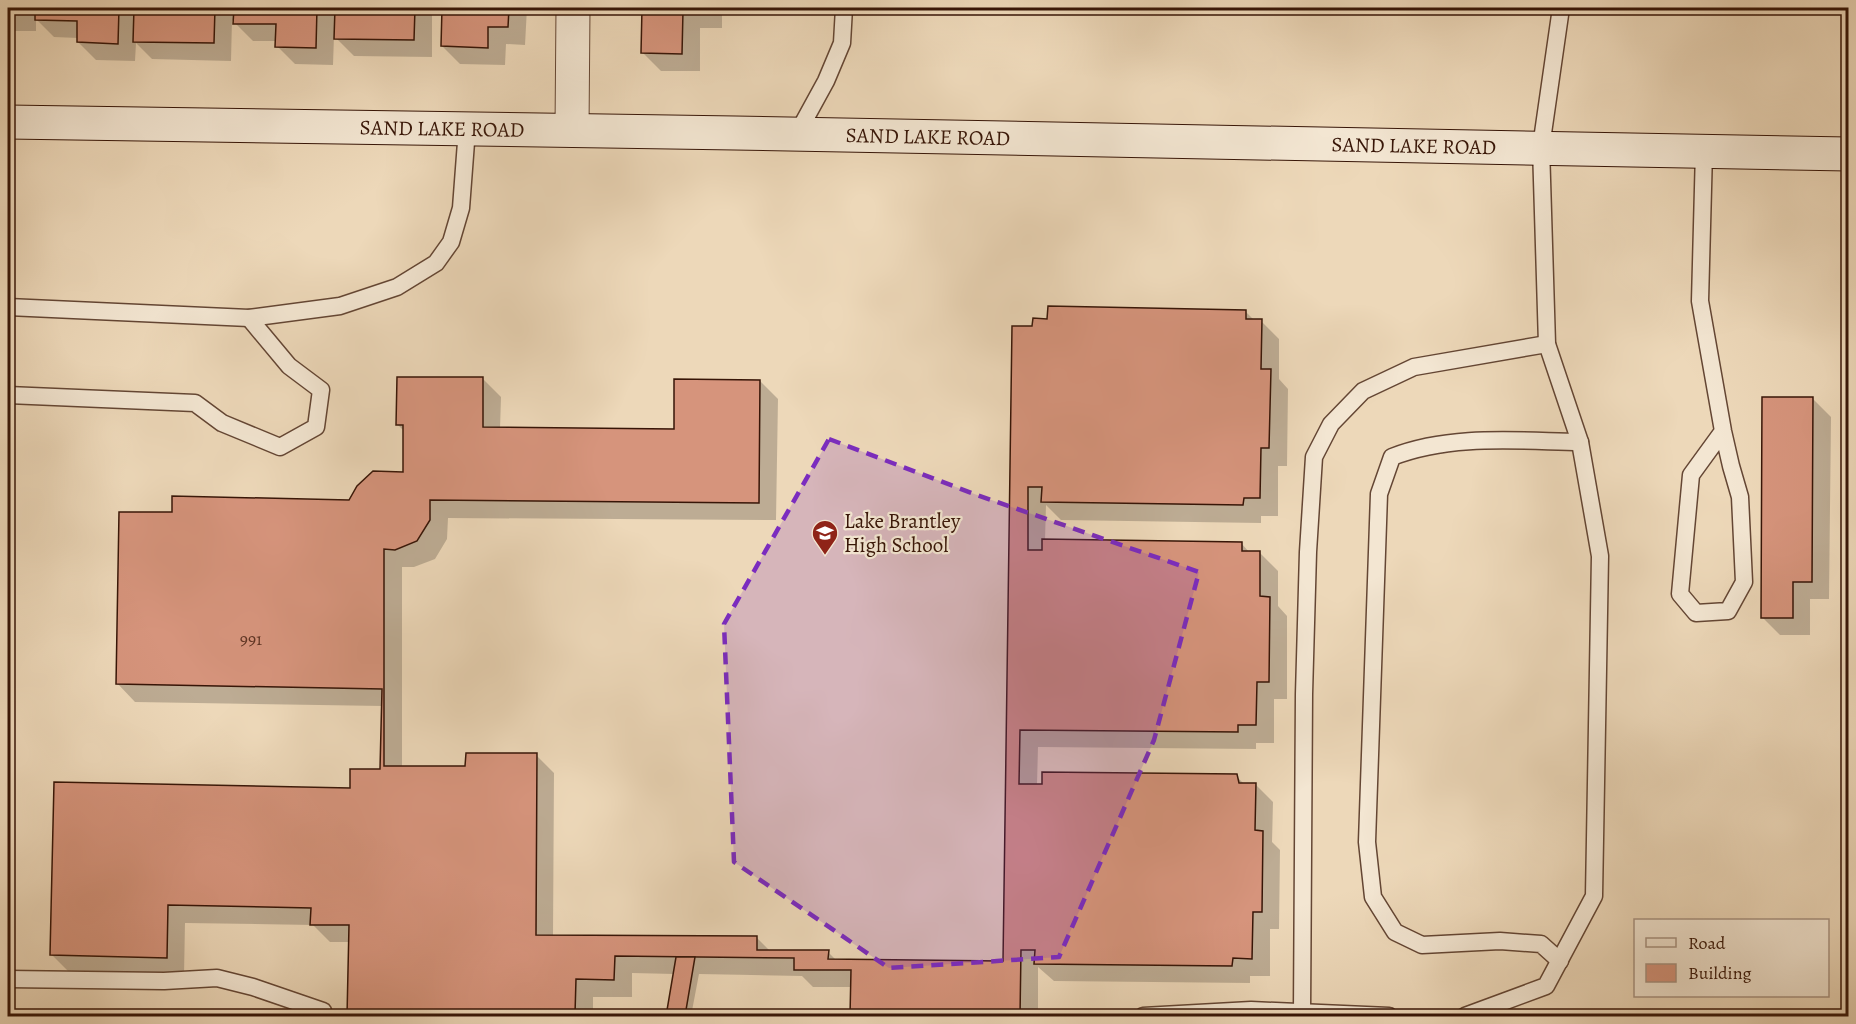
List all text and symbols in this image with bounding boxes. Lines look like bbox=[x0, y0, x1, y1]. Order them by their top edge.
street label: SAND LAKE ROAD bbox=[359, 113, 524, 144]
street label: SAND LAKE ROAD bbox=[845, 121, 1010, 152]
street label: SAND LAKE ROAD bbox=[1331, 130, 1496, 161]
place label: Lake Brantley High School bbox=[844, 507, 961, 559]
school or university icon: Lake Brantley High School bbox=[810, 518, 840, 556]
house number: 991 bbox=[240, 627, 262, 651]
legend bbox=[1634, 919, 1829, 997]
text: Road bbox=[1688, 931, 1726, 955]
text: Building bbox=[1688, 961, 1752, 985]

